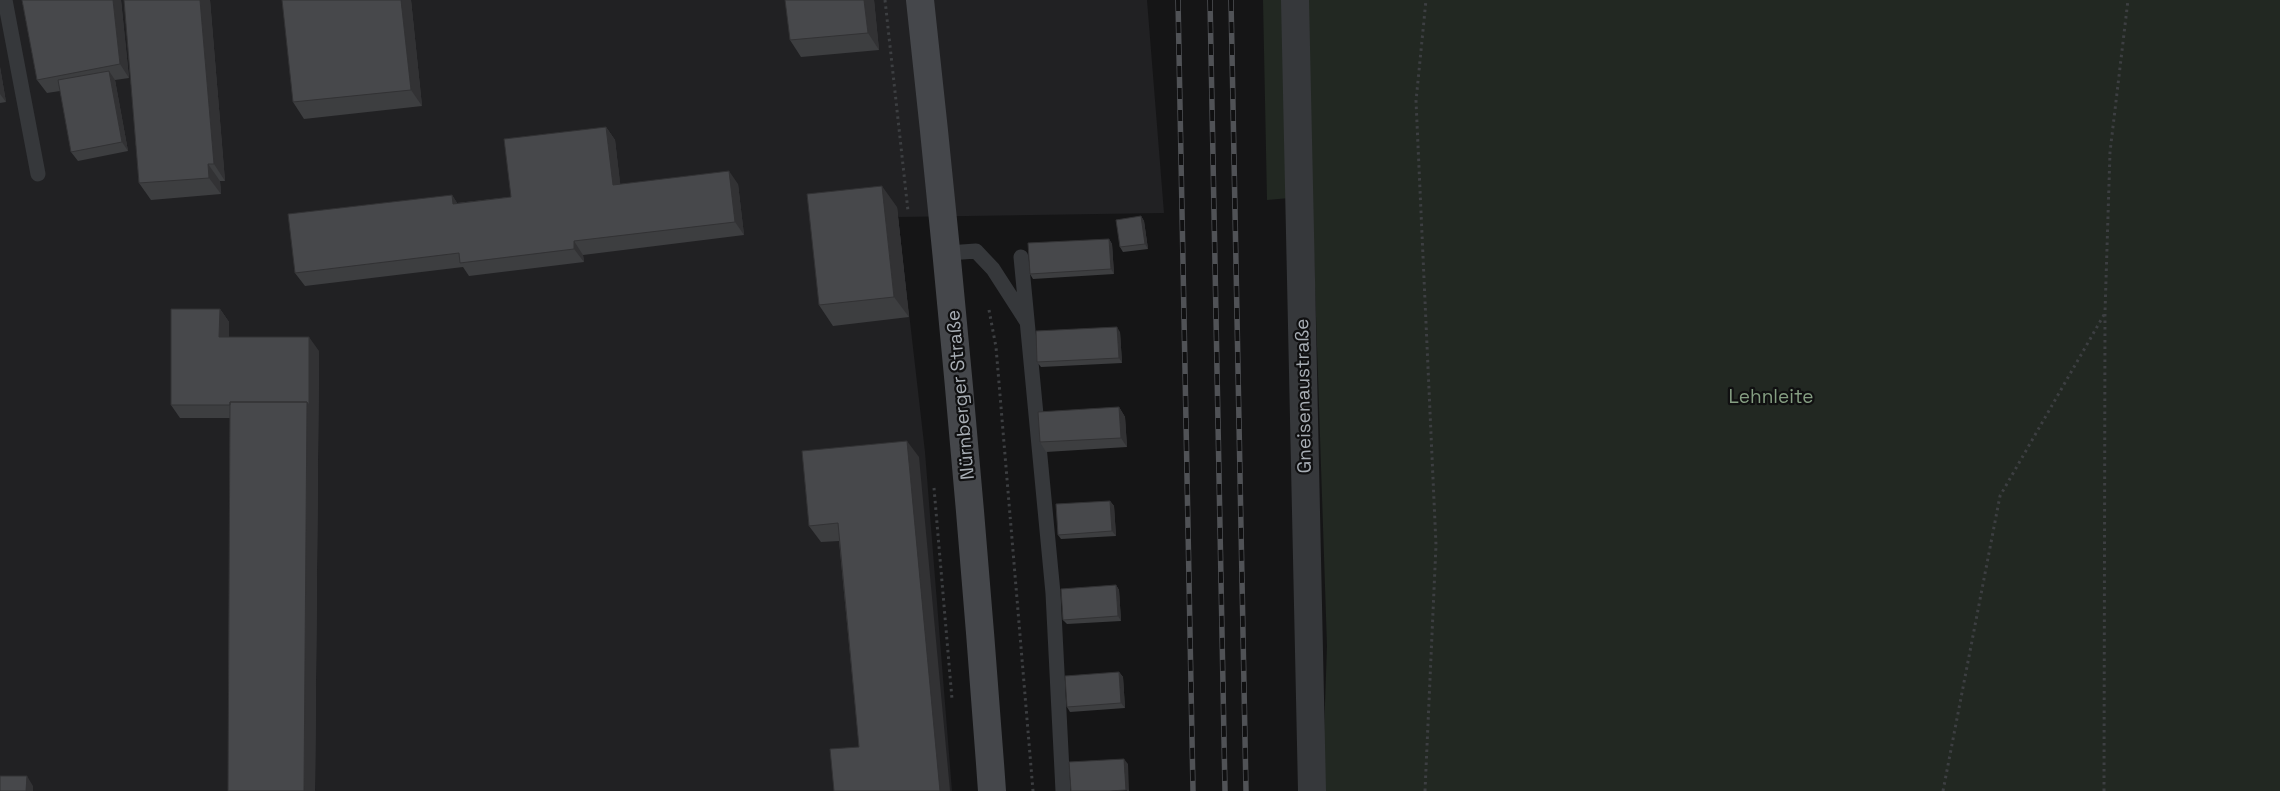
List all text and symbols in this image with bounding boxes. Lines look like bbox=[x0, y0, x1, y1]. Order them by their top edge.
street label: Nürnberger Straße bbox=[940, 309, 980, 481]
street label: Gneisenaustraße bbox=[1289, 318, 1317, 474]
park label: Lehnleite bbox=[1728, 384, 1814, 409]

